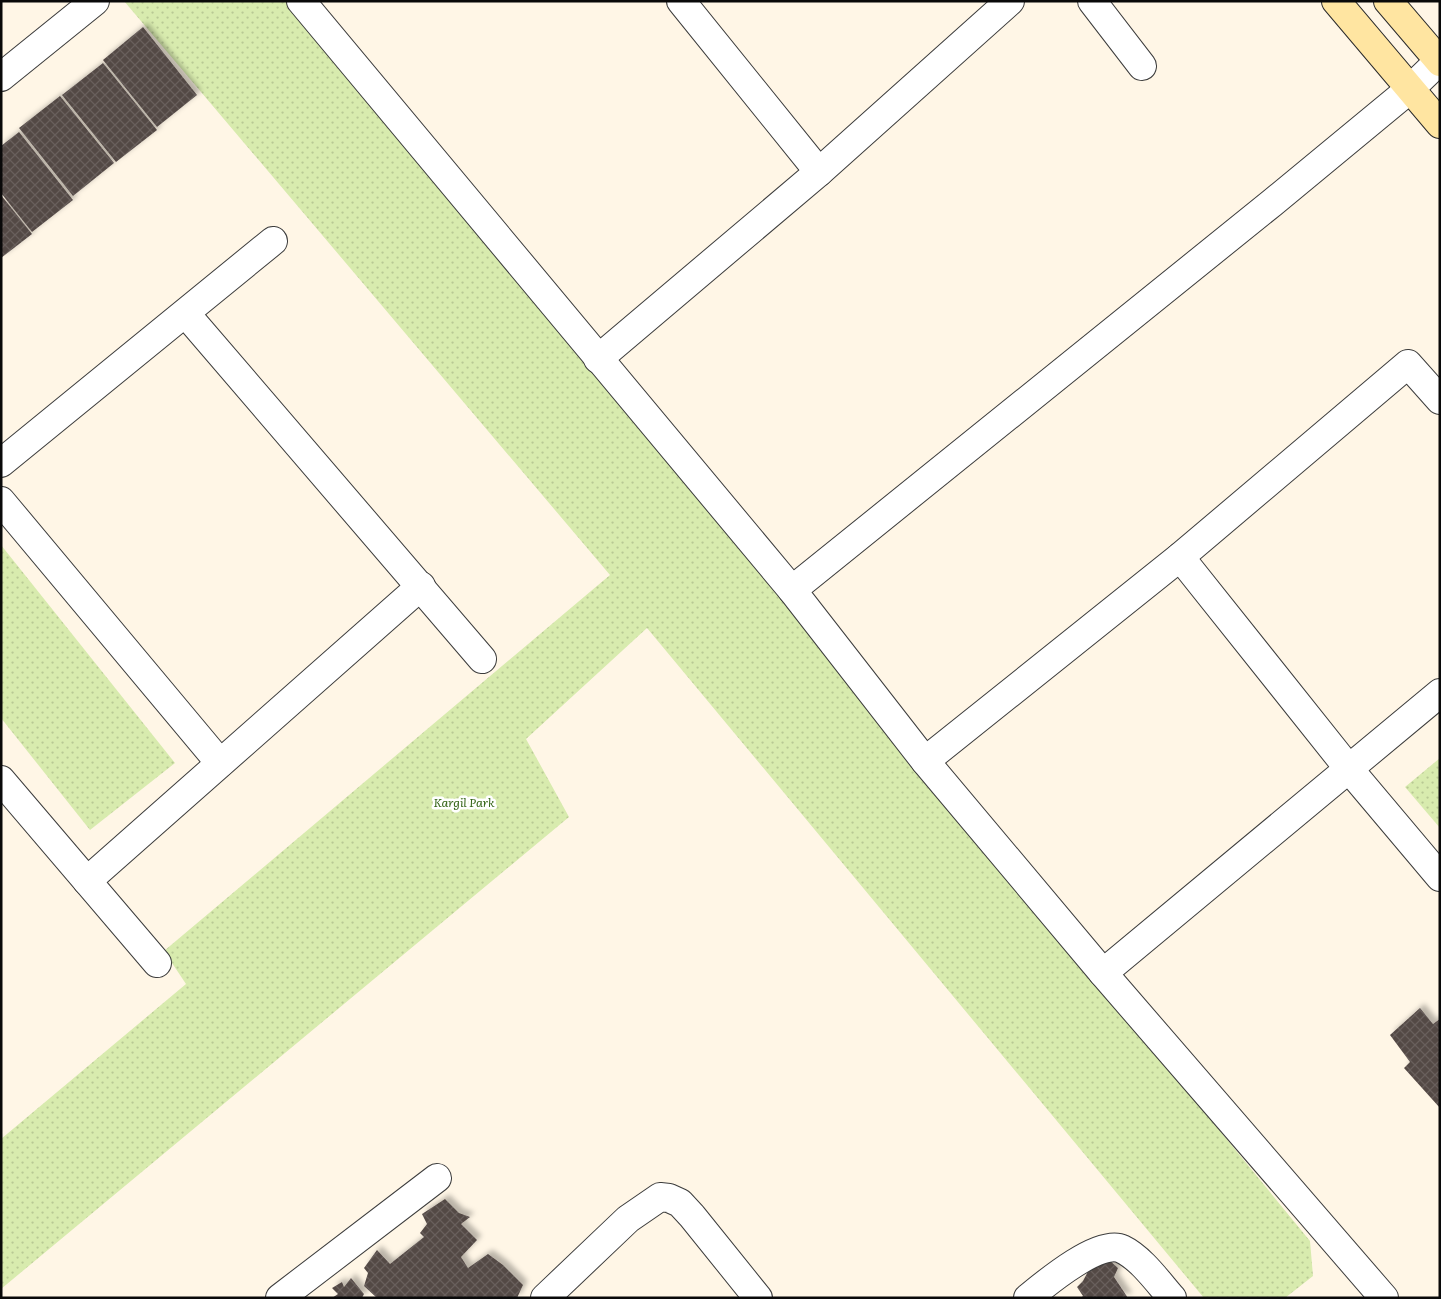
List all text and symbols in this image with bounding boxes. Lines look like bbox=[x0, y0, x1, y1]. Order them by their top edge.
park label: Kargil Park bbox=[433, 793, 495, 811]

